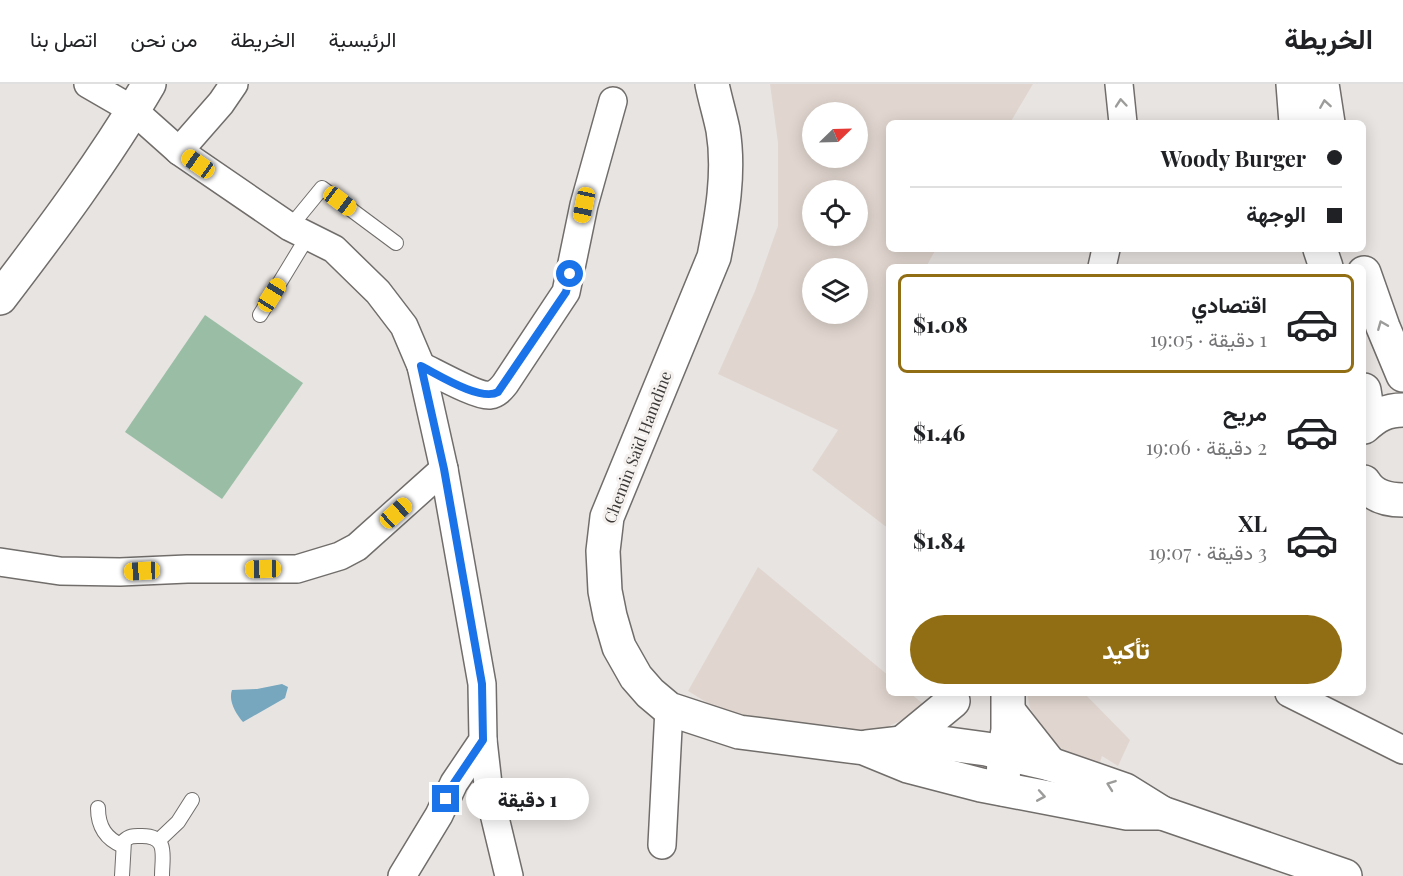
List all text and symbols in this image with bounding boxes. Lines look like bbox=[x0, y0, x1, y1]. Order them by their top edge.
text: الخريطة bbox=[1284, 19, 1373, 56]
text: اتصل بنا bbox=[30, 24, 97, 52]
text: من نحن bbox=[130, 24, 197, 52]
text: الخريطة bbox=[230, 24, 295, 52]
text: الرئيسية bbox=[328, 24, 396, 52]
one-way arrow bbox=[1115, 99, 1128, 108]
one-way arrow bbox=[1319, 99, 1332, 109]
north arrow bbox=[802, 102, 868, 168]
map controls bbox=[802, 102, 868, 324]
text: Woody Burger bbox=[1161, 143, 1306, 173]
car bbox=[178, 146, 218, 182]
button: locate bbox=[802, 180, 868, 246]
car bbox=[320, 183, 360, 219]
car bbox=[571, 186, 597, 224]
text: الوجهة bbox=[1246, 198, 1306, 228]
button: layers bbox=[802, 258, 868, 324]
route start bbox=[556, 260, 583, 287]
car bbox=[255, 275, 289, 315]
text: اقتصادي bbox=[1191, 289, 1267, 319]
icon: car bbox=[1285, 297, 1339, 351]
text: $1.08 bbox=[913, 309, 968, 339]
one-way arrow bbox=[1377, 320, 1389, 331]
text: 1 دقيقة · 19:05 bbox=[1150, 325, 1267, 352]
street label: Chemin Saïd Hamdine bbox=[598, 368, 676, 526]
text: مريح bbox=[1223, 397, 1267, 427]
icon: car bbox=[1285, 405, 1339, 459]
text: $1.46 bbox=[913, 417, 965, 447]
text: 2 دقيقة · 19:06 bbox=[1146, 433, 1267, 460]
car bbox=[377, 494, 415, 532]
text: XL bbox=[1238, 508, 1267, 538]
icon: car bbox=[1285, 513, 1339, 567]
text: $1.84 bbox=[913, 525, 965, 555]
text: 3 دقيقة · 19:07 bbox=[1148, 538, 1267, 565]
car bbox=[245, 560, 281, 578]
car bbox=[124, 561, 160, 581]
button: تأكيد bbox=[910, 615, 1342, 684]
callout: 1 دقيقة bbox=[467, 778, 590, 820]
one-way arrow bbox=[1106, 780, 1117, 793]
route end bbox=[432, 785, 459, 812]
text: 1 دقيقة bbox=[498, 785, 557, 812]
one-way arrow bbox=[1036, 789, 1046, 802]

